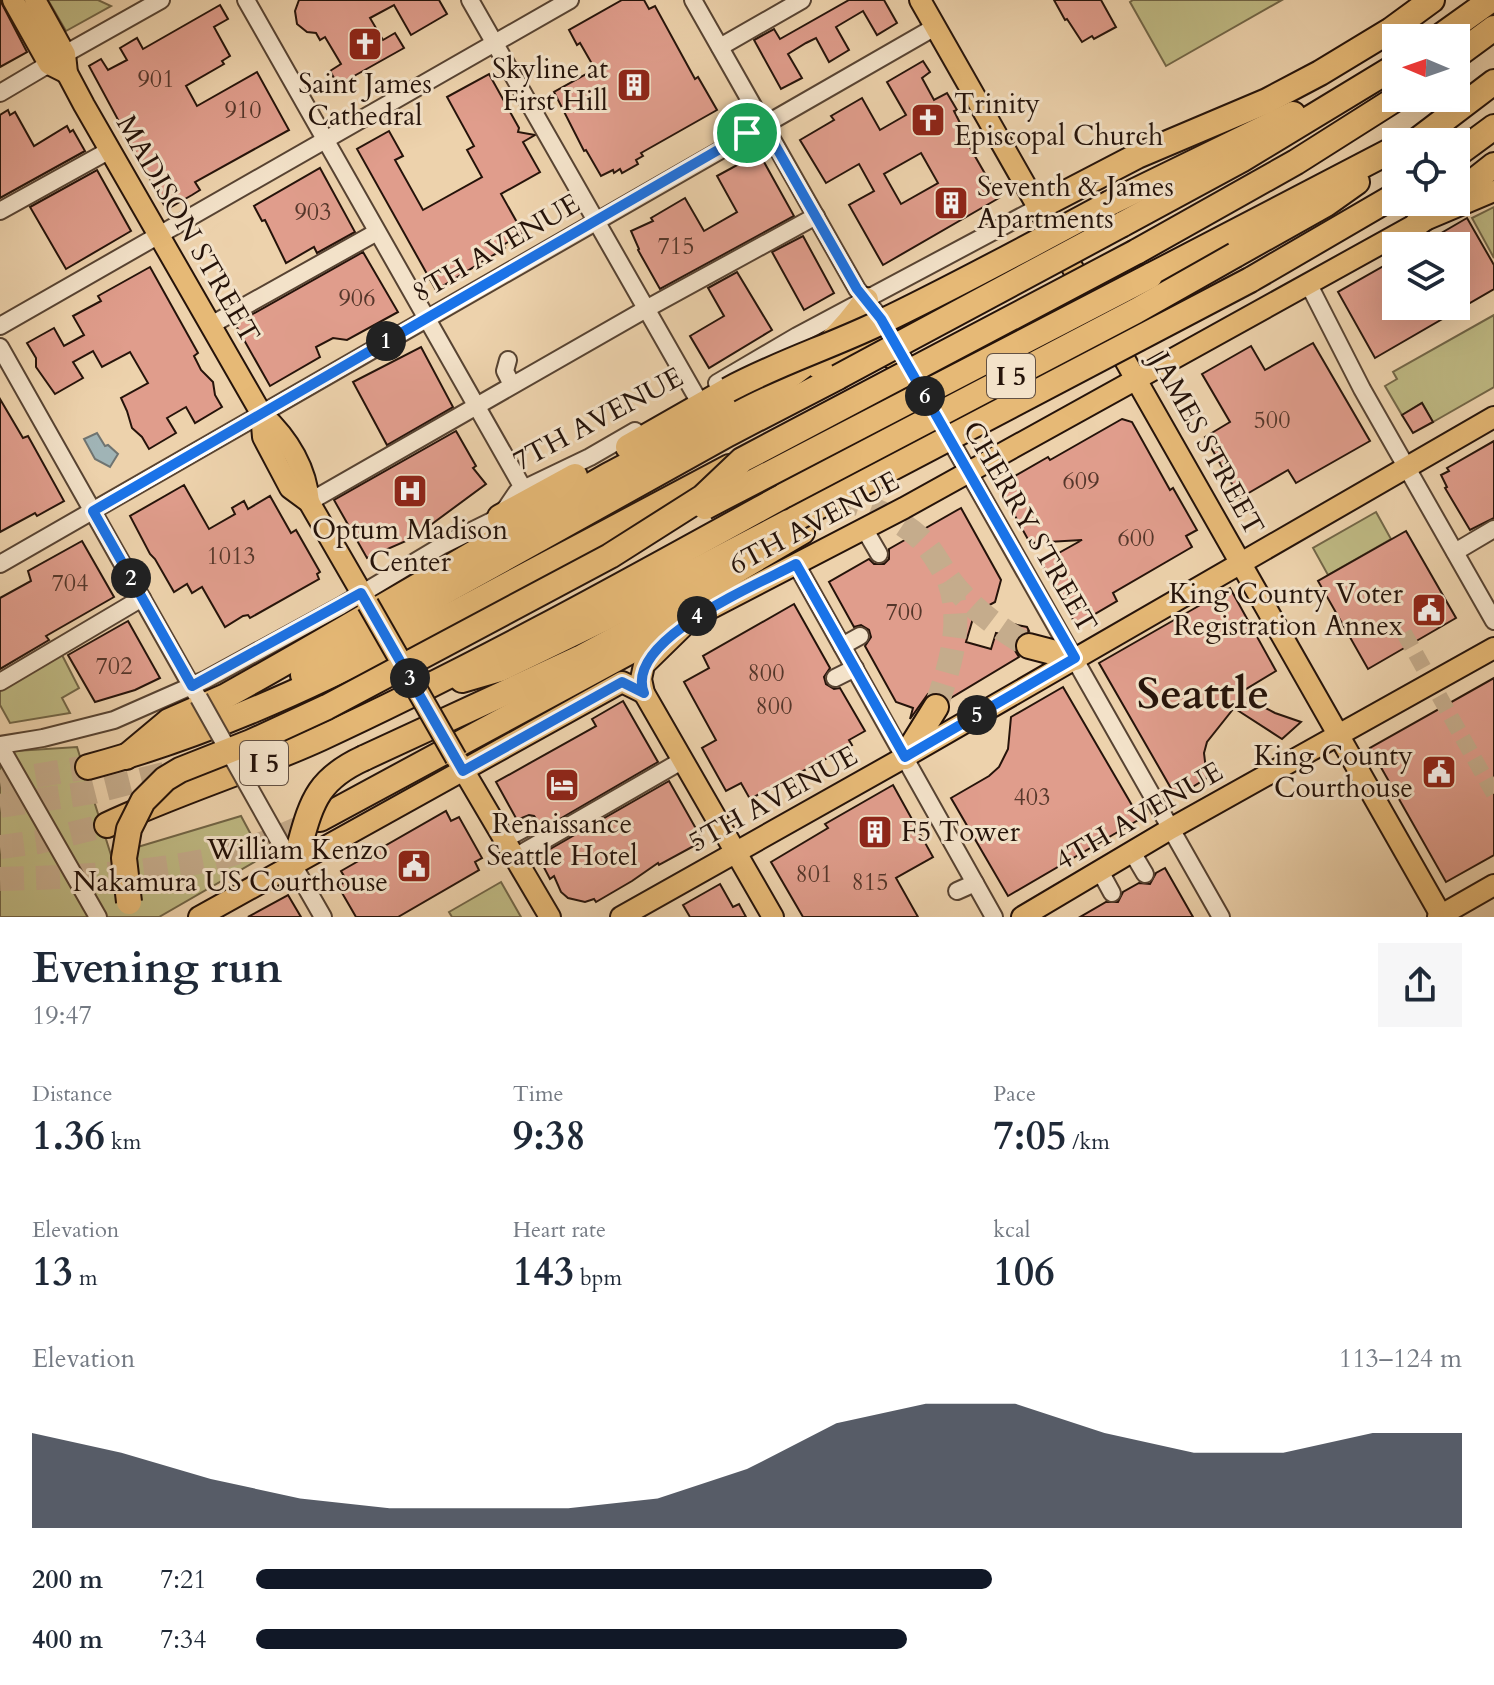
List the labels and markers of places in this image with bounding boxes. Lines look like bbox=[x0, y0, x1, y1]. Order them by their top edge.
church icon: Saint James Cathedral bbox=[346, 25, 384, 63]
place label: Skyline at First Hill bbox=[492, 50, 608, 120]
place label: Saint James Cathedral bbox=[298, 65, 432, 135]
building icon: Skyline at First Hill bbox=[615, 66, 653, 104]
place label: Trinity Episcopal Church bbox=[954, 85, 1163, 155]
pin bbox=[713, 99, 781, 167]
church icon: Trinity Episcopal Church bbox=[909, 101, 947, 139]
place label: Seventh & James Apartments bbox=[977, 168, 1174, 238]
building icon: Seventh & James Apartments bbox=[932, 184, 970, 222]
pin: 1 bbox=[366, 321, 406, 361]
pin: 6 bbox=[905, 376, 945, 416]
hospital icon: Optum Madison Center bbox=[391, 472, 429, 510]
place label: Optum Madison Center bbox=[312, 511, 508, 581]
pin: 2 bbox=[111, 558, 151, 598]
place label: King County Voter Registration Annex bbox=[1169, 575, 1404, 645]
public building icon: King County Voter Registration Annex bbox=[1410, 591, 1448, 629]
pin: 4 bbox=[677, 596, 717, 636]
pin: 3 bbox=[390, 658, 430, 698]
pin: 5 bbox=[957, 695, 997, 735]
place label: King County Courthouse bbox=[1254, 737, 1413, 807]
public building icon: King County Courthouse bbox=[1420, 753, 1458, 791]
hotel icon: Renaissance Seattle Hotel bbox=[543, 766, 581, 804]
place label: Renaissance Seattle Hotel bbox=[486, 805, 638, 875]
building icon: F5 Tower bbox=[856, 813, 894, 851]
place label: F5 Tower bbox=[901, 813, 1021, 851]
place label: William Kenzo Nakamura US Courthouse bbox=[73, 831, 388, 901]
public building icon: William Kenzo Nakamura US Courthouse bbox=[395, 847, 433, 885]

